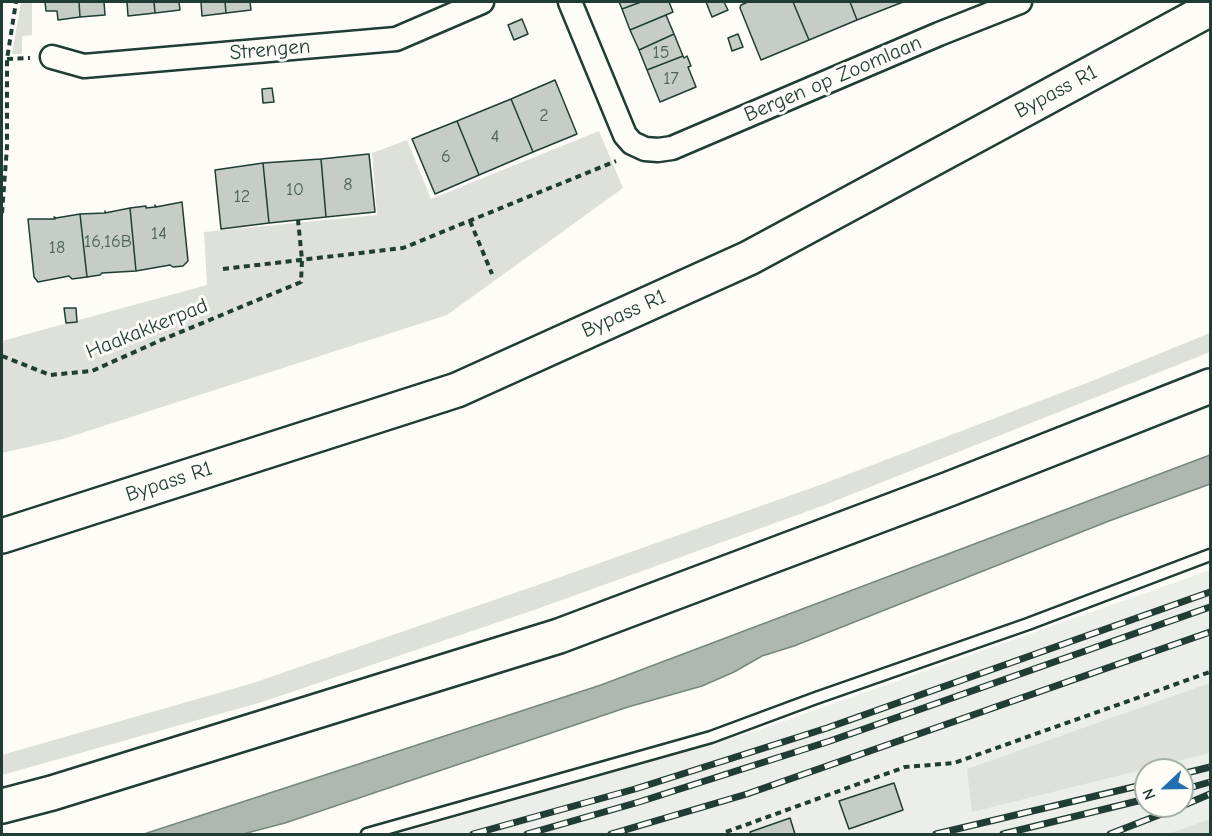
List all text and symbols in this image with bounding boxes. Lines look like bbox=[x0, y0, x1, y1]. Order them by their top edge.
street label: Bergen op Zoomlaan bbox=[740, 30, 926, 128]
street label: Strengen bbox=[229, 34, 311, 66]
house number: 15 bbox=[653, 42, 669, 64]
street label: Bypass R1 bbox=[1010, 60, 1102, 124]
house number: 17 bbox=[663, 68, 679, 90]
house number: 2 bbox=[539, 105, 549, 127]
house number: 4 bbox=[491, 126, 499, 148]
house number: 6 bbox=[441, 146, 451, 168]
house number: 8 bbox=[343, 174, 353, 196]
house number: 10 bbox=[286, 179, 304, 201]
house number: 12 bbox=[234, 186, 250, 208]
house number: 14 bbox=[151, 223, 167, 245]
house number: 16,16B bbox=[84, 231, 132, 253]
house number: 18 bbox=[49, 237, 65, 259]
street label: Bypass R1 bbox=[578, 284, 670, 344]
street label: Haakakkerpad bbox=[82, 293, 212, 365]
street label: Bypass R1 bbox=[122, 456, 216, 508]
north arrow bbox=[1134, 758, 1194, 818]
text: N bbox=[1139, 786, 1159, 802]

